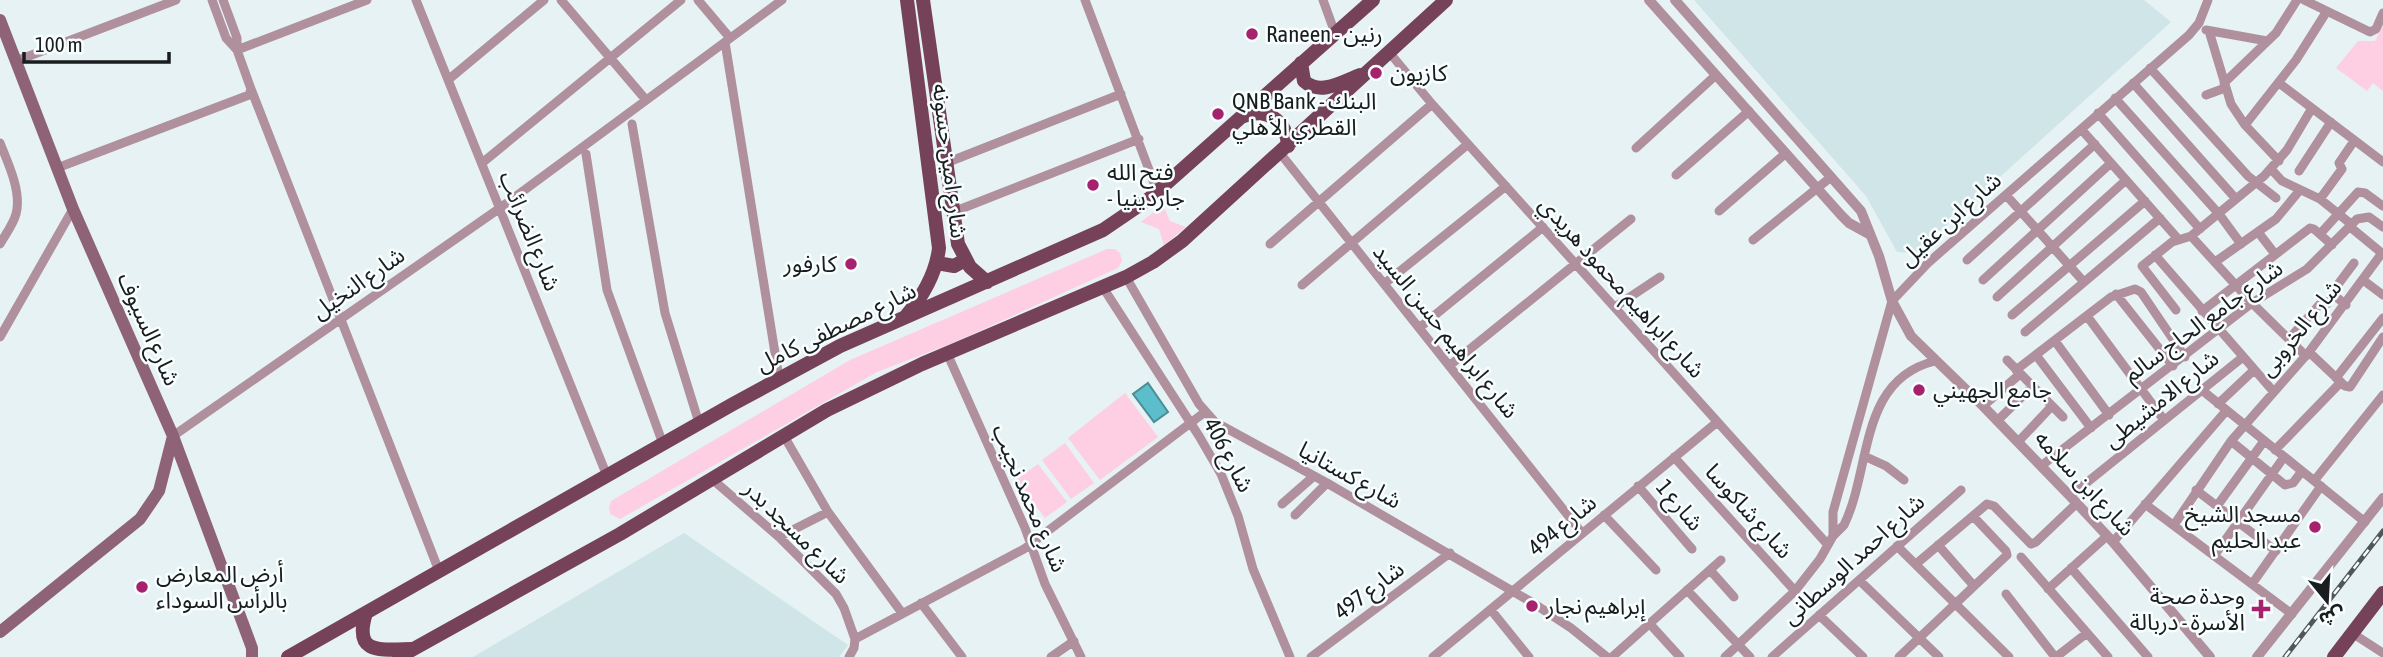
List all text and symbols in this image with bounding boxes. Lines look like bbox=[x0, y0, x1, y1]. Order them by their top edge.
scale bar bbox=[24, 21, 170, 65]
place label: Raneen - رنين bbox=[1266, 21, 1383, 48]
marker: Raneen - رنين bbox=[1244, 26, 1260, 42]
text: 100 m bbox=[35, 32, 83, 56]
place label: كازيون bbox=[1390, 60, 1448, 87]
marker: كازيون bbox=[1368, 65, 1384, 81]
street label: شارع امين حسونه bbox=[924, 82, 972, 240]
place label: QNB Bank - البنك القطري الأهلي bbox=[1232, 88, 1376, 144]
marker: QNB Bank - البنك القطري الأهلي bbox=[1210, 106, 1226, 122]
place label: فتح الله - جاردينيا bbox=[1107, 159, 1185, 212]
street label: شارع الضرائب bbox=[491, 167, 566, 296]
street label: شارع ابن عقيل bbox=[1894, 167, 2009, 274]
marker: فتح الله - جاردينيا bbox=[1085, 177, 1101, 193]
street label: شارع ابراهيم محمود هريدي bbox=[1531, 191, 1710, 386]
street label: شارع ابراهيم حسن السيد bbox=[1365, 239, 1524, 426]
street label: شارع النخيل bbox=[307, 242, 412, 328]
place label: كارفور bbox=[783, 251, 838, 278]
street label: شارع جامع الحاج سالم bbox=[2119, 255, 2290, 391]
marker: كارفور bbox=[843, 256, 859, 272]
street label: شارع السيوف bbox=[109, 268, 185, 391]
street label: شارع الخروبى bbox=[2253, 275, 2350, 384]
street label: شارع مصطفى كامل bbox=[752, 277, 922, 381]
street label: شارع الامشيطى bbox=[2098, 345, 2226, 456]
place label: جامع الجهيني bbox=[1933, 377, 2052, 407]
marker: جامع الجهيني bbox=[1911, 382, 1927, 398]
street label: شارع 406 bbox=[1195, 413, 1259, 498]
street label: شارع محمد نجيب bbox=[983, 420, 1073, 577]
street label: شارع ابن سلامه bbox=[2027, 425, 2140, 544]
street label: شارع كستانيا bbox=[1292, 436, 1406, 517]
street label: شارع شاكوسا bbox=[1697, 459, 1798, 566]
street label: شارع 1 bbox=[1648, 474, 1709, 538]
street label: شارع مسجد بدر bbox=[735, 475, 855, 592]
street label: شارع احمد الوسطانى bbox=[1777, 488, 1932, 633]
street label: شارع 494 bbox=[1523, 489, 1604, 564]
place label: مسجد الشيخ عبد الحليم bbox=[2185, 501, 2301, 557]
marker: مسجد الشيخ عبد الحليم bbox=[2307, 519, 2323, 535]
street label: شارع 497 bbox=[1329, 555, 1411, 628]
place label: أرض المعارض بالرأس السوداء bbox=[156, 560, 288, 614]
north arrow bbox=[2292, 566, 2362, 636]
marker: أرض المعارض بالرأس السوداء bbox=[134, 579, 150, 595]
place label: وحدة صحة الأسرة - دربالة bbox=[2130, 583, 2245, 636]
place label: إبراهيم نجار bbox=[1545, 593, 1647, 623]
marker: إبراهيم نجار bbox=[1524, 598, 1540, 614]
marker: وحدة صحة الأسرة - دربالة bbox=[2251, 599, 2271, 619]
text: ش bbox=[2316, 603, 2348, 632]

